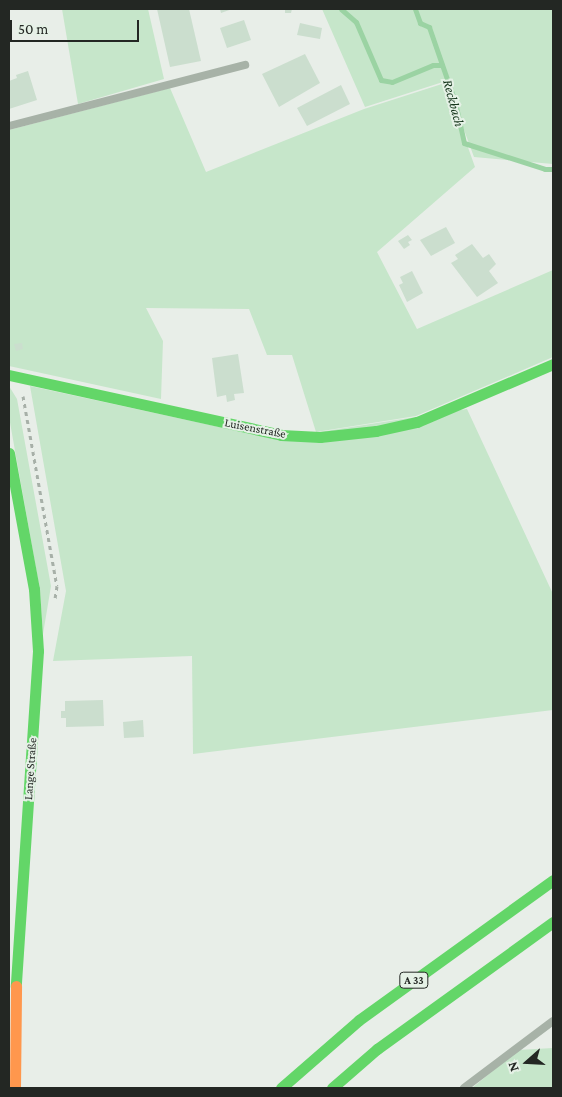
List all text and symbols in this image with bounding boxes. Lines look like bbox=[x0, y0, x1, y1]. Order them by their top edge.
scale bar bbox=[12, 10, 141, 42]
text: 50 m bbox=[18, 21, 48, 37]
water label: Reckbach bbox=[440, 78, 468, 128]
street label: Luisenstraße bbox=[223, 416, 287, 442]
street label: Lange Straße bbox=[22, 737, 40, 801]
road number: A 33 bbox=[399, 972, 429, 988]
north arrow bbox=[502, 1037, 552, 1087]
text: N bbox=[504, 1060, 522, 1074]

